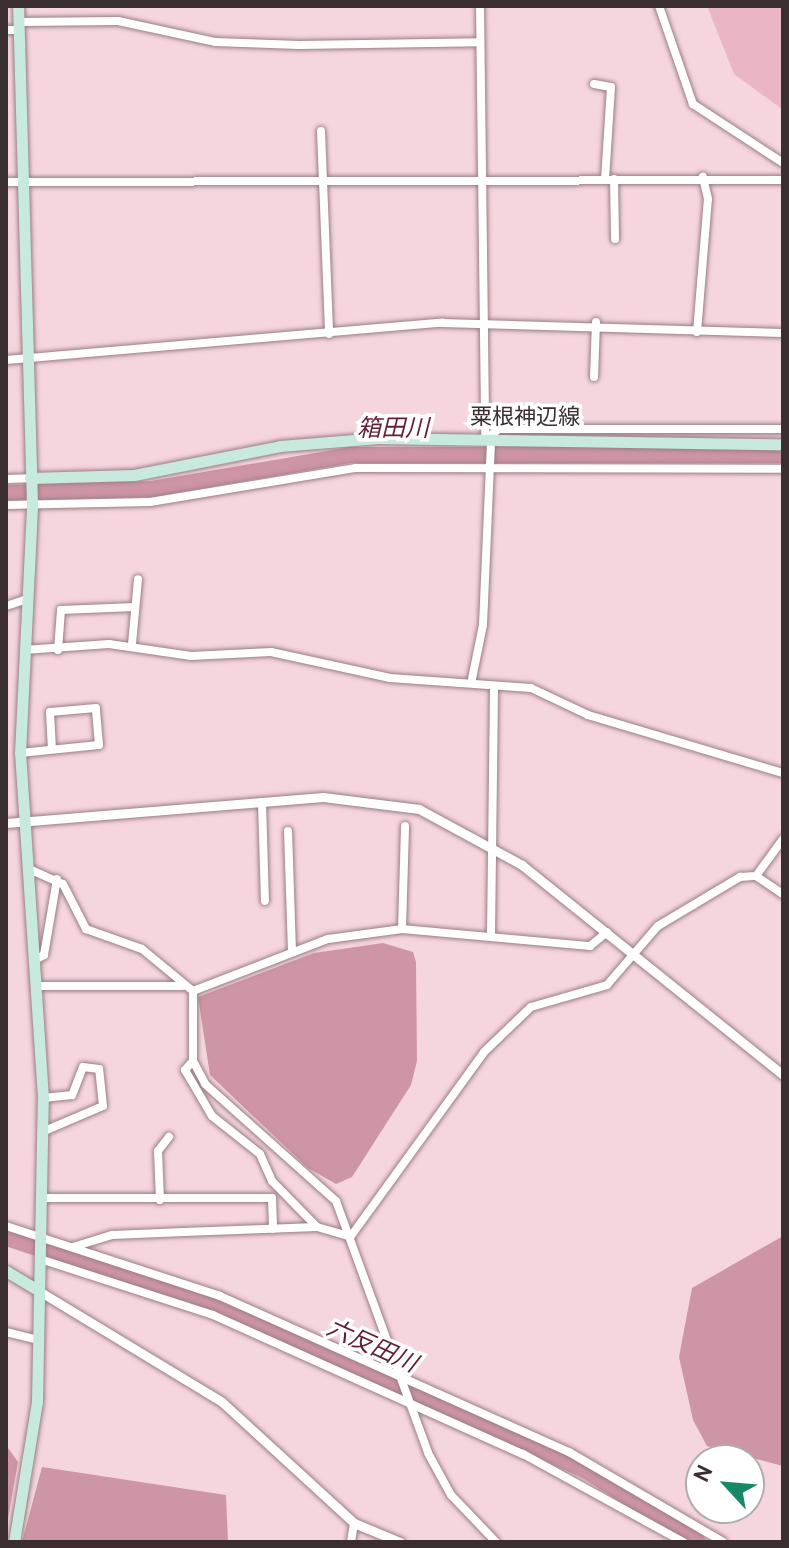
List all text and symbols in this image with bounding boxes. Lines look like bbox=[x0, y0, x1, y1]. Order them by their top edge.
street label: 粟根神辺線 bbox=[470, 406, 580, 432]
water label: 箱田川 bbox=[357, 417, 429, 445]
water label: 六反田川 bbox=[321, 1315, 421, 1381]
north arrow bbox=[685, 1444, 765, 1524]
text: N bbox=[689, 1461, 720, 1487]

